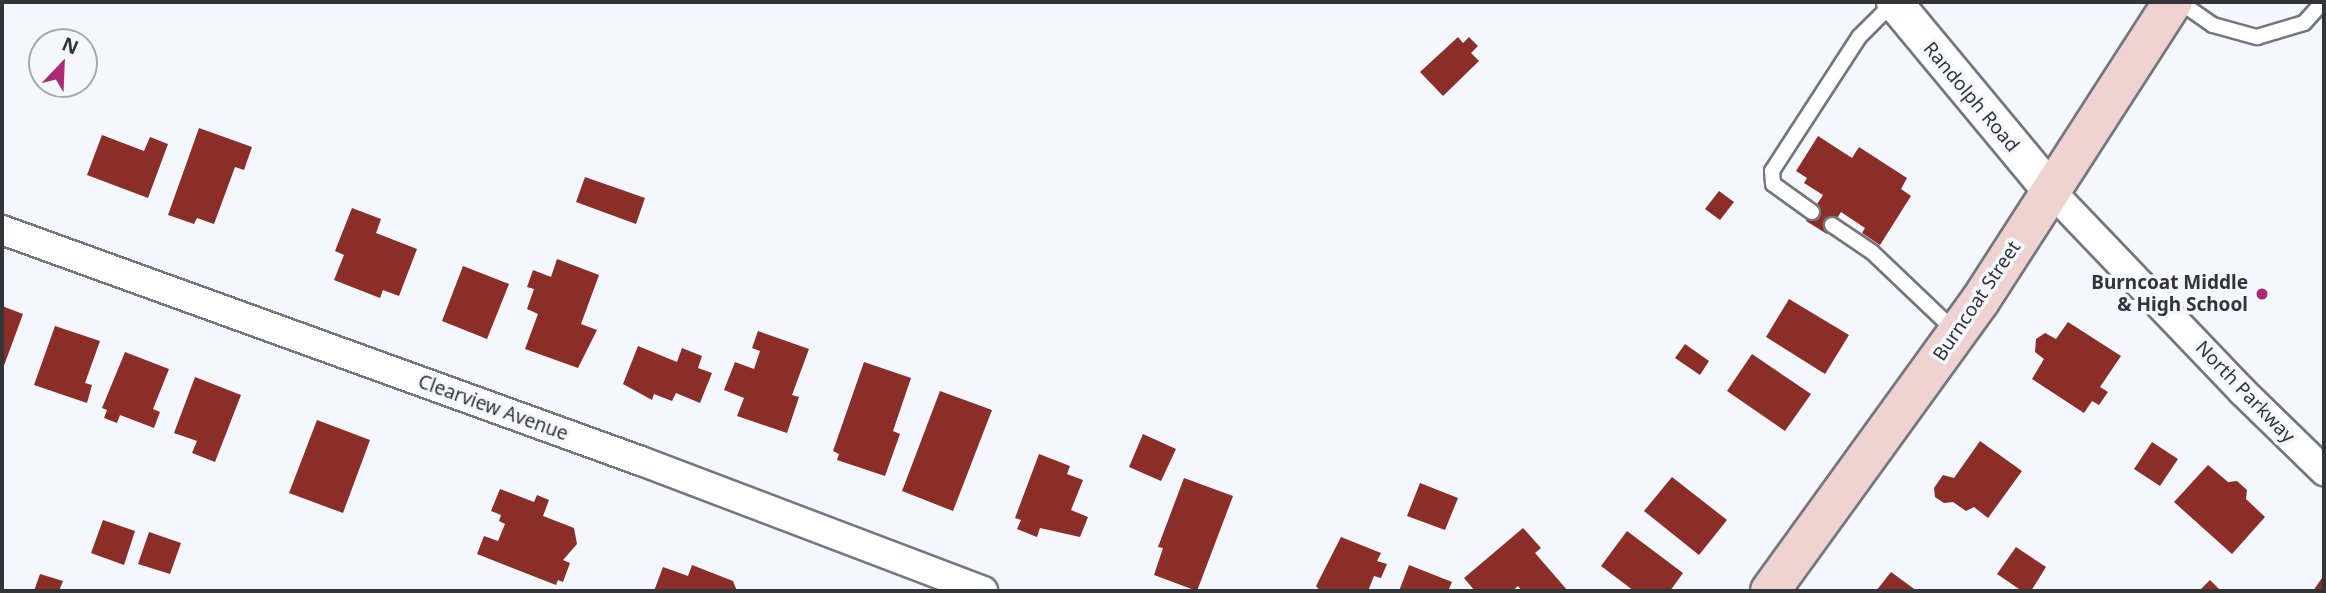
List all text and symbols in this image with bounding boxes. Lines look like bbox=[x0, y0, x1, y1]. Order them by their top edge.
north arrow bbox=[28, 28, 98, 98]
text: N bbox=[58, 31, 83, 60]
street label: Randolph Road bbox=[1918, 37, 2024, 157]
street label: Burncoat Street bbox=[1928, 237, 2026, 365]
place label: Burncoat Middle & High School bbox=[2091, 272, 2248, 316]
marker: Burncoat Middle & High School bbox=[2254, 286, 2270, 302]
street label: North Parkway bbox=[2191, 336, 2299, 448]
street label: Clearview Avenue bbox=[415, 370, 571, 446]

